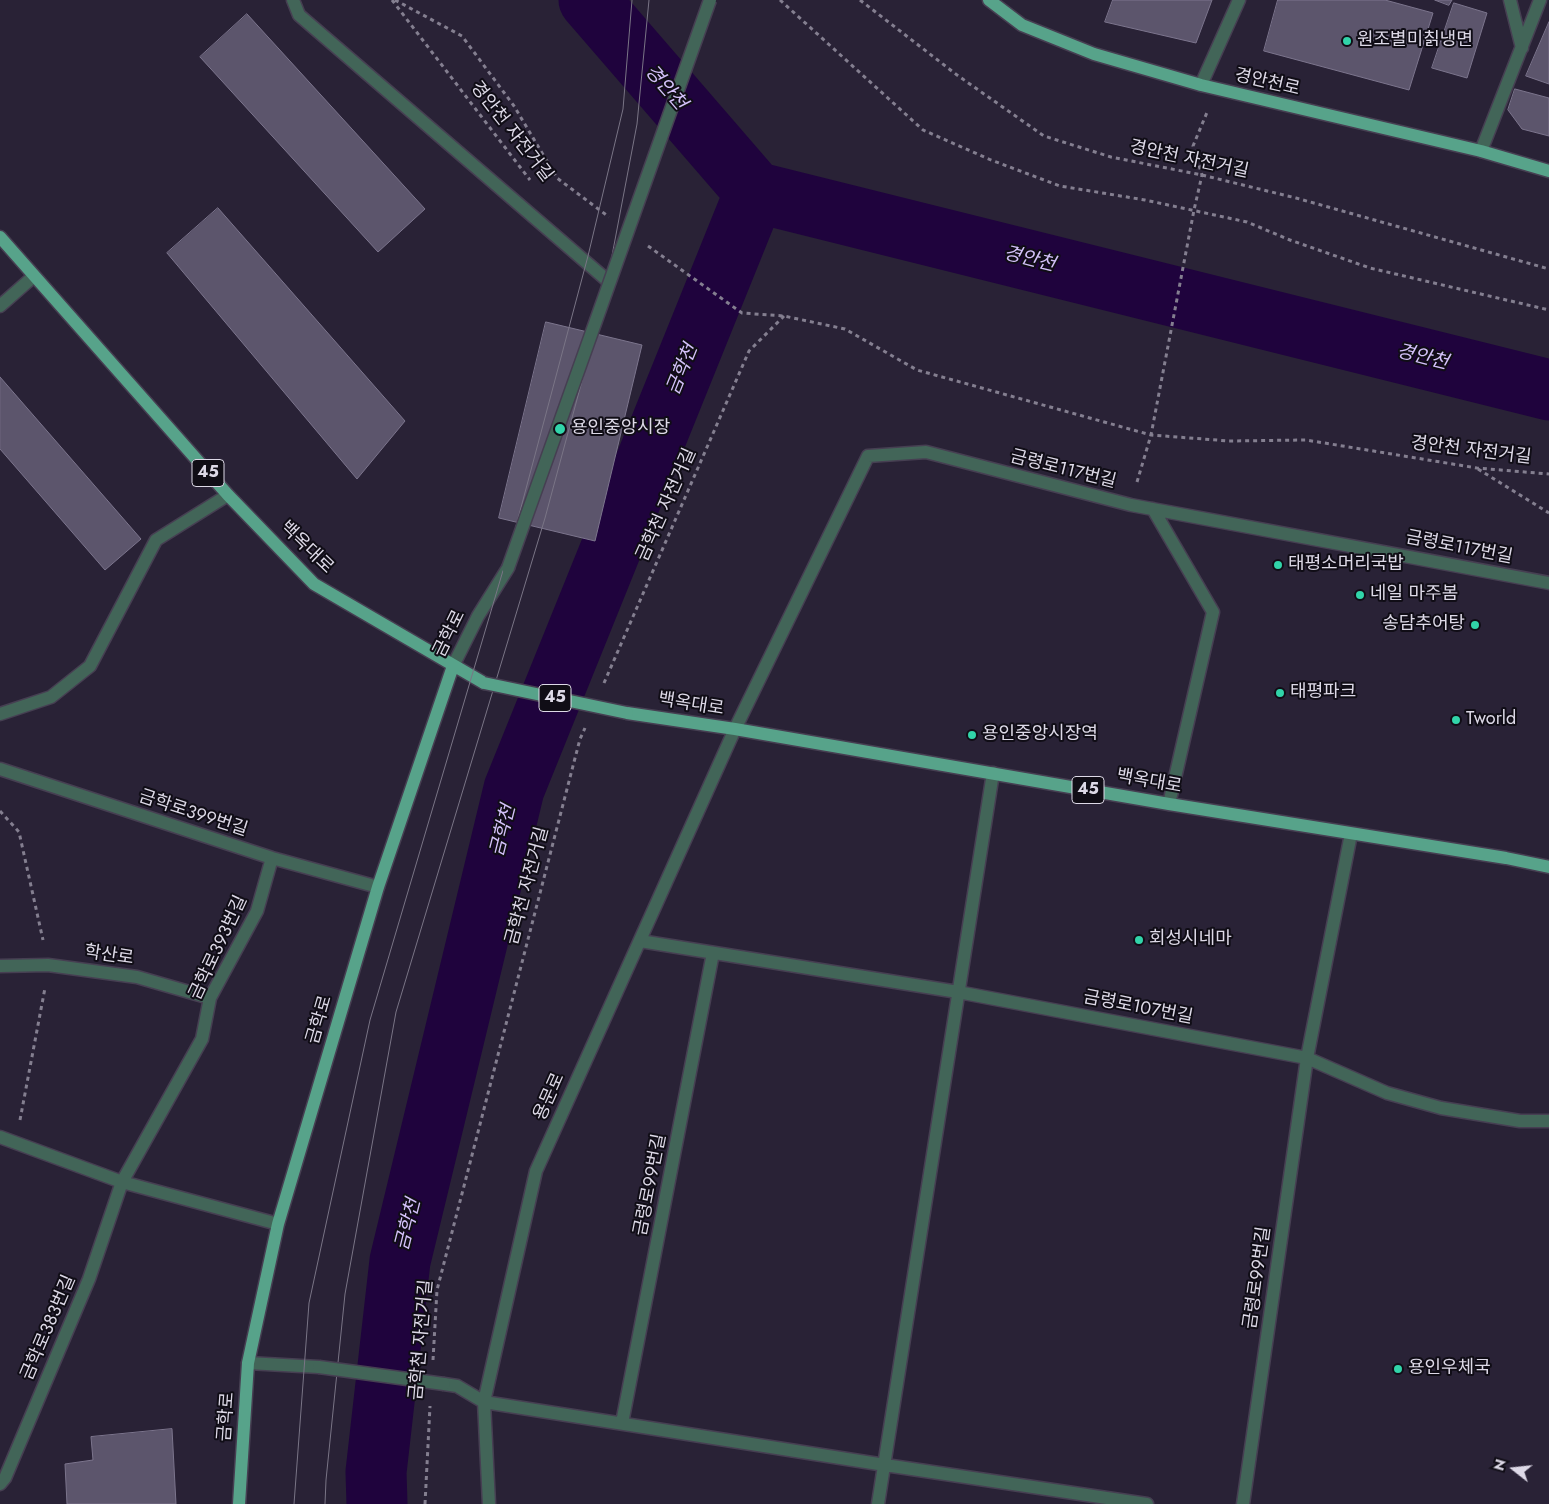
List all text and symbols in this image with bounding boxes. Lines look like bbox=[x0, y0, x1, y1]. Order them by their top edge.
place label: 원조별미칡냉면 bbox=[1357, 30, 1473, 52]
marker: 원조별미칡냉면 bbox=[1341, 35, 1353, 47]
water label: 경안천 bbox=[639, 61, 691, 115]
street label: 경안천로 bbox=[1232, 65, 1302, 101]
street label: 경안천 자전거길 bbox=[465, 78, 557, 186]
street label: 경안천 자전거길 bbox=[1127, 137, 1251, 183]
water label: 경안천 bbox=[1001, 243, 1057, 277]
water label: 금학천 bbox=[663, 341, 703, 399]
water label: 경안천 bbox=[1394, 341, 1450, 375]
place label: 용인중앙시장 bbox=[571, 418, 670, 440]
marker: 용인중앙시장 bbox=[553, 422, 567, 436]
street label: 경안천 자전거길 bbox=[1409, 433, 1533, 469]
street label: 금학천 자전거길 bbox=[632, 445, 702, 565]
street label: 금령로117번길 bbox=[1008, 446, 1118, 494]
road number: 45 bbox=[192, 459, 224, 486]
street label: 백옥대로 bbox=[275, 517, 337, 579]
street label: 금령로117번길 bbox=[1404, 527, 1514, 569]
place label: 태평소머리국밥 bbox=[1288, 554, 1404, 576]
marker: 태평소머리국밥 bbox=[1272, 559, 1284, 571]
place label: 네일 마주봄 bbox=[1370, 584, 1458, 606]
marker: 네일 마주봄 bbox=[1354, 589, 1366, 601]
street label: 금학로 bbox=[429, 607, 471, 661]
place label: 송담추어탕 bbox=[1382, 614, 1465, 636]
marker: 송담추어탕 bbox=[1469, 619, 1481, 631]
place label: 태평파크 bbox=[1290, 682, 1356, 704]
road number: 45 bbox=[539, 684, 571, 711]
marker: 태평파크 bbox=[1274, 687, 1286, 699]
street label: 백옥대로 bbox=[657, 689, 725, 721]
place label: Tworld bbox=[1466, 709, 1516, 731]
marker: Tworld bbox=[1450, 714, 1462, 726]
place label: 용인중앙시장역 bbox=[982, 724, 1098, 746]
marker: 용인중앙시장역 bbox=[966, 729, 978, 741]
street label: 백옥대로 bbox=[1115, 766, 1183, 798]
road number: 45 bbox=[1072, 776, 1104, 804]
street label: 금학로399번길 bbox=[136, 786, 250, 842]
water label: 금학천 bbox=[487, 803, 521, 859]
street label: 금학천 자전거길 bbox=[502, 825, 554, 947]
street label: 금학로393번길 bbox=[185, 892, 253, 1004]
place label: 회성시네마 bbox=[1149, 929, 1232, 951]
marker: 회성시네마 bbox=[1133, 934, 1145, 946]
street label: 학산로 bbox=[83, 942, 135, 970]
street label: 금령로107번길 bbox=[1081, 987, 1195, 1029]
street label: 금학로 bbox=[303, 993, 337, 1047]
street label: 용문로 bbox=[530, 1070, 570, 1124]
street label: 금령로99번길 bbox=[631, 1132, 671, 1238]
water label: 금학천 bbox=[392, 1197, 426, 1253]
street label: 금령로99번길 bbox=[1240, 1225, 1276, 1331]
street label: 금학로383번길 bbox=[17, 1272, 81, 1384]
street label: 금학천 자전거길 bbox=[406, 1279, 438, 1401]
place label: 용인우체국 bbox=[1408, 1358, 1491, 1380]
marker: 용인우체국 bbox=[1392, 1363, 1404, 1375]
street label: 금학로 bbox=[214, 1391, 240, 1443]
north arrow bbox=[1489, 1444, 1539, 1494]
text: N bbox=[1488, 1457, 1511, 1473]

